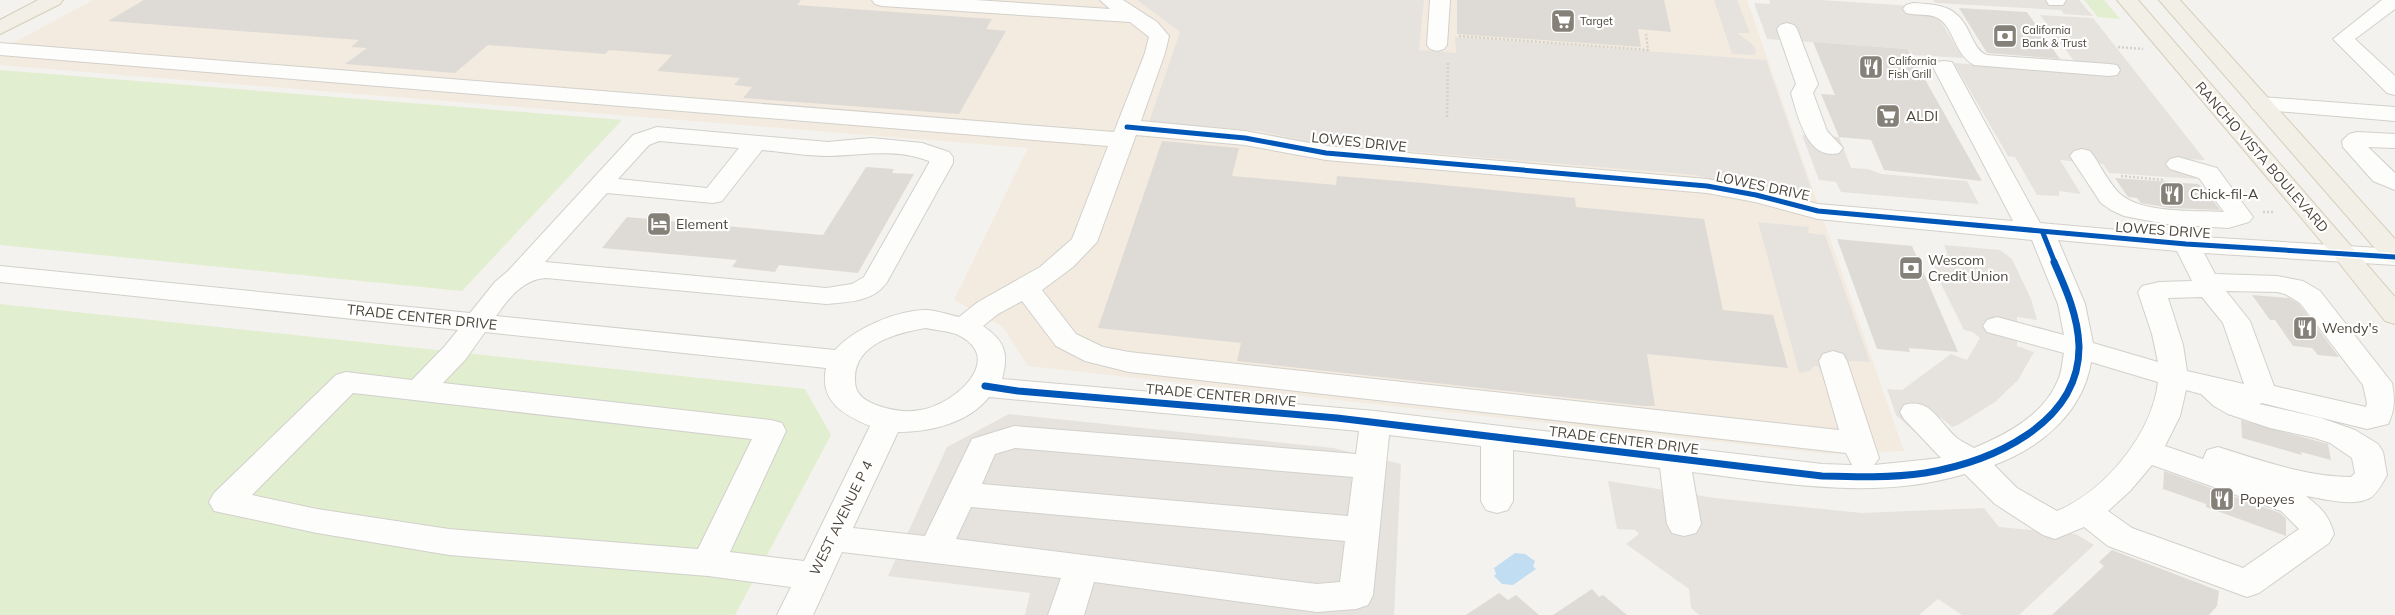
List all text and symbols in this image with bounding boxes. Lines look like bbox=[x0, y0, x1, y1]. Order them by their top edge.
supermarket icon: Target bbox=[1550, 8, 1576, 34]
place label: Target bbox=[1580, 14, 1613, 28]
bank icon: California Bank & Trust bbox=[1992, 23, 2018, 49]
place label: California Bank & Trust bbox=[2022, 23, 2087, 50]
restaurant icon: California Fish Grill bbox=[1858, 54, 1884, 80]
place label: California Fish Grill bbox=[1888, 54, 1937, 81]
street label: RANCHO VISTA BOULEVARD bbox=[2192, 78, 2332, 236]
supermarket icon: ALDI bbox=[1875, 103, 1901, 129]
place label: ALDI bbox=[1906, 107, 1938, 125]
street label: LOWES DRIVE bbox=[1311, 128, 1407, 156]
street label: LOWES DRIVE bbox=[1714, 167, 1812, 205]
restaurant icon: Chick-fil-A bbox=[2159, 181, 2185, 207]
place label: Chick-fil-A bbox=[2190, 185, 2259, 203]
hotel icon: Element bbox=[646, 211, 672, 237]
place label: Element bbox=[676, 215, 728, 233]
street label: LOWES DRIVE bbox=[2115, 218, 2211, 242]
place label: Wescom Credit Union bbox=[1928, 251, 2008, 285]
bank icon: Wescom Credit Union bbox=[1898, 255, 1924, 281]
street label: TRADE CENTER DRIVE bbox=[346, 300, 498, 334]
restaurant icon: Wendy's bbox=[2292, 315, 2318, 341]
place label: Wendy's bbox=[2322, 319, 2378, 337]
street label: TRADE CENTER DRIVE bbox=[1145, 379, 1297, 411]
street label: TRADE CENTER DRIVE bbox=[1548, 422, 1700, 458]
street label: WEST AVENUE P 4 bbox=[805, 457, 877, 578]
restaurant icon: Popeyes bbox=[2209, 486, 2235, 512]
place label: Popeyes bbox=[2240, 490, 2295, 508]

